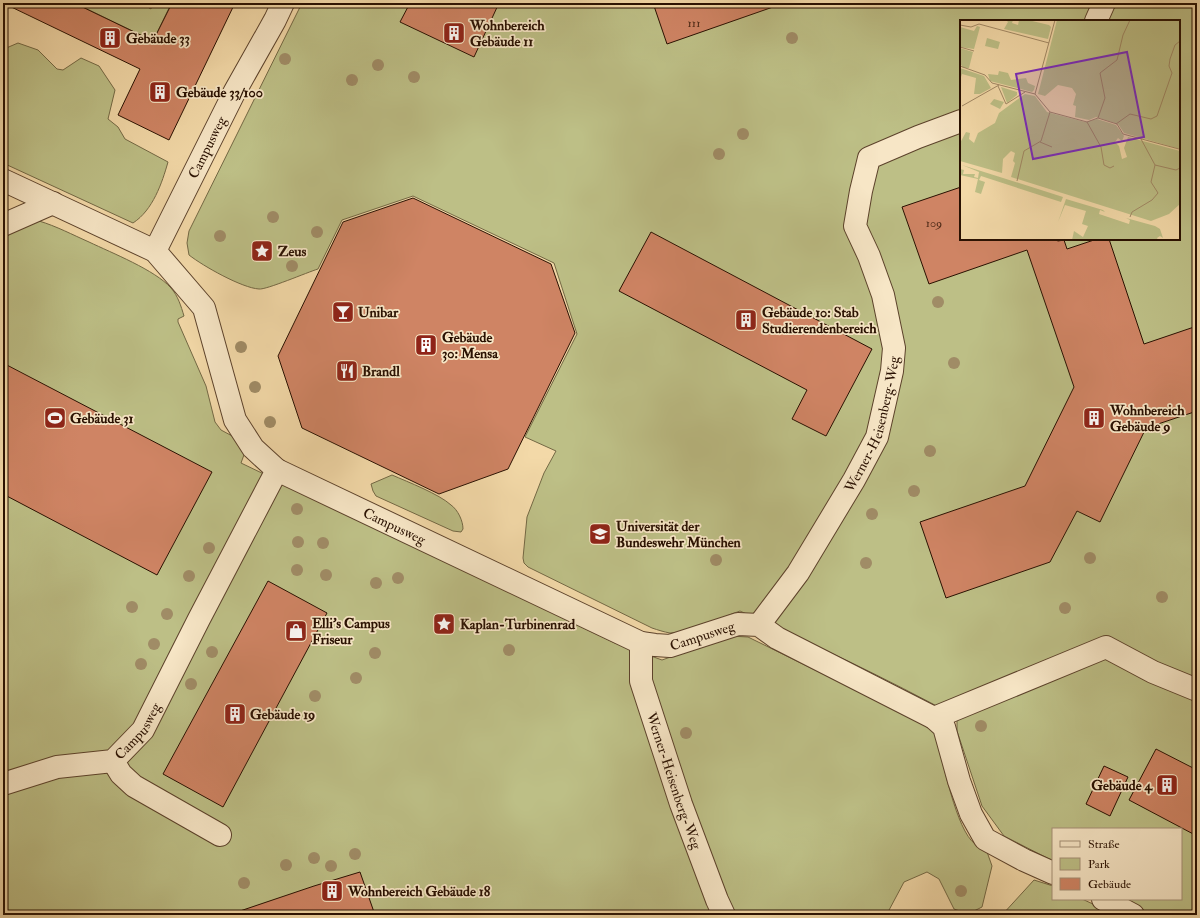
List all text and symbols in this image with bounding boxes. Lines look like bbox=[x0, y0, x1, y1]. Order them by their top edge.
house number: 111 bbox=[688, 16, 700, 31]
place label: Wohnbereich Gebäude 11 bbox=[469, 17, 545, 50]
building icon: Wohnbereich Gebäude 11 bbox=[441, 20, 467, 46]
inset map bbox=[960, 20, 1180, 240]
building icon: Gebäude 33 bbox=[97, 25, 123, 51]
place label: Gebäude 33 bbox=[126, 30, 190, 47]
building icon: Gebäude 33/100 bbox=[147, 79, 173, 105]
place label: Gebäude 33/100 bbox=[176, 84, 263, 101]
street label: Campusweg bbox=[184, 112, 230, 181]
house number: 109 bbox=[926, 216, 942, 231]
place icon: Zeus bbox=[249, 238, 275, 264]
place label: Zeus bbox=[278, 243, 307, 260]
bar icon: Unibar bbox=[330, 299, 356, 325]
place label: Unibar bbox=[358, 304, 399, 321]
place label: Gebäude 10: Stab Studierendenbereich bbox=[762, 304, 877, 337]
building icon: Gebäude 10: Stab Studierendenbereich bbox=[733, 307, 759, 333]
place label: Gebäude 30: Mensa bbox=[442, 329, 499, 362]
building icon: Gebäude 30: Mensa bbox=[413, 332, 439, 358]
street label: Werner-Heisenberg-Weg bbox=[840, 354, 902, 496]
restaurant icon: Brandl bbox=[334, 358, 360, 384]
place label: Brandl bbox=[362, 363, 400, 380]
place label: Wohnbereich Gebäude 9 bbox=[1109, 402, 1185, 435]
sports icon: Gebäude 31 bbox=[42, 405, 68, 431]
building icon: Wohnbereich Gebäude 9 bbox=[1081, 405, 1107, 431]
place label: Gebäude 31 bbox=[70, 410, 134, 427]
street label: Campusweg bbox=[360, 504, 429, 548]
place label: Universität der Bundeswehr München bbox=[616, 518, 742, 551]
school or university icon: Universität der Bundeswehr München bbox=[587, 521, 613, 547]
place icon: Kaplan-Turbinenrad bbox=[431, 611, 457, 637]
place label: Elli's Campus Friseur bbox=[312, 615, 390, 648]
place label: Kaplan-Turbinenrad bbox=[460, 616, 575, 634]
street label: Campusweg bbox=[668, 617, 738, 654]
shop icon: Elli's Campus Friseur bbox=[283, 618, 309, 644]
street label: Campusweg bbox=[111, 699, 164, 763]
building icon: Gebäude 19 bbox=[222, 701, 248, 727]
place label: Gebäude 19 bbox=[250, 706, 315, 723]
street label: Werner-Heisenberg-Weg bbox=[643, 709, 706, 852]
building icon: Gebäude 4 bbox=[1154, 772, 1180, 798]
place label: Gebäude 4 bbox=[1091, 777, 1153, 794]
legend bbox=[1052, 828, 1182, 900]
text: Straße bbox=[1088, 837, 1119, 852]
text: Park bbox=[1088, 857, 1110, 872]
text: Gebäude bbox=[1088, 877, 1131, 892]
building icon: Wohnbereich Gebäude 18 bbox=[319, 878, 345, 904]
place label: Wohnbereich Gebäude 18 bbox=[347, 883, 491, 900]

